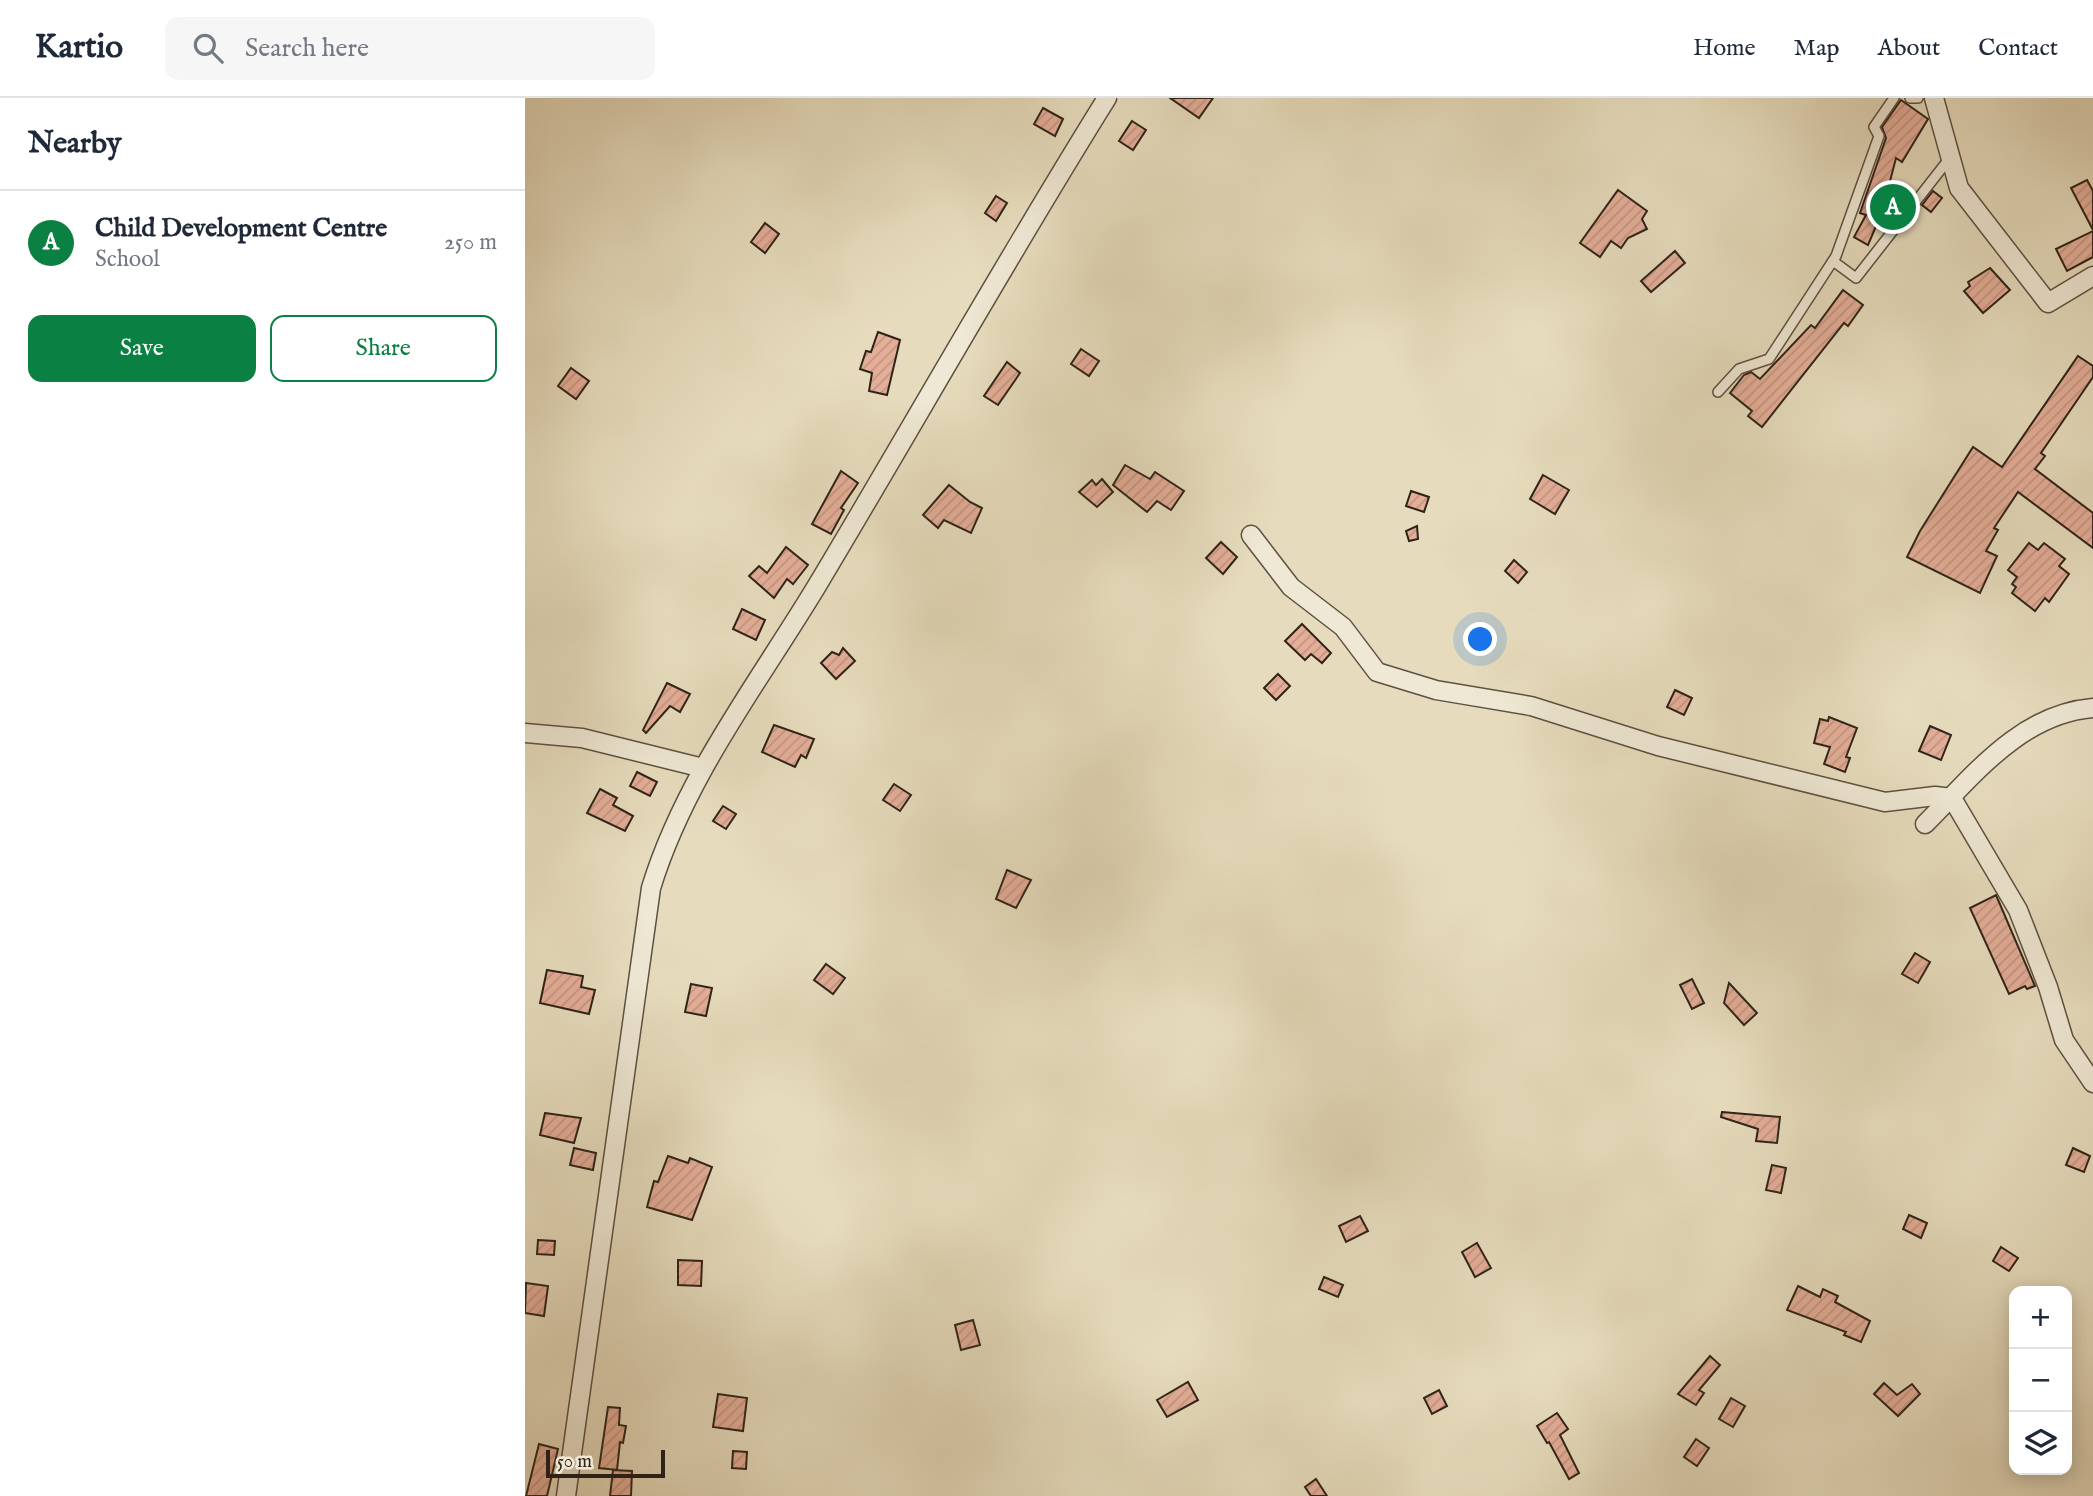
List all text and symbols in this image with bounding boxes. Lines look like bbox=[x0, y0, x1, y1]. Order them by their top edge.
search box bbox=[165, 17, 655, 80]
text: Kartio bbox=[35, 27, 123, 69]
icon: search bbox=[189, 29, 227, 67]
text: Search here bbox=[245, 32, 369, 65]
text: Home bbox=[1693, 33, 1756, 64]
text: Map bbox=[1794, 33, 1840, 64]
text: About bbox=[1878, 33, 1940, 64]
text: Contact bbox=[1978, 33, 2058, 64]
text: Nearby bbox=[28, 125, 121, 163]
pin: A bbox=[1870, 181, 1916, 233]
text: Child Development Centre bbox=[95, 212, 387, 245]
text: A bbox=[43, 228, 59, 257]
text: 250 m bbox=[444, 228, 497, 257]
text: School bbox=[95, 245, 160, 274]
button: Save bbox=[28, 315, 256, 382]
button: Share bbox=[270, 315, 497, 382]
your location bbox=[1463, 622, 1497, 656]
map controls bbox=[2009, 1286, 2072, 1475]
button: + bbox=[2009, 1286, 2072, 1349]
button: − bbox=[2009, 1349, 2072, 1412]
button: layers bbox=[2009, 1412, 2072, 1475]
scale bar bbox=[546, 1447, 665, 1479]
text: 50 m bbox=[557, 1450, 592, 1474]

